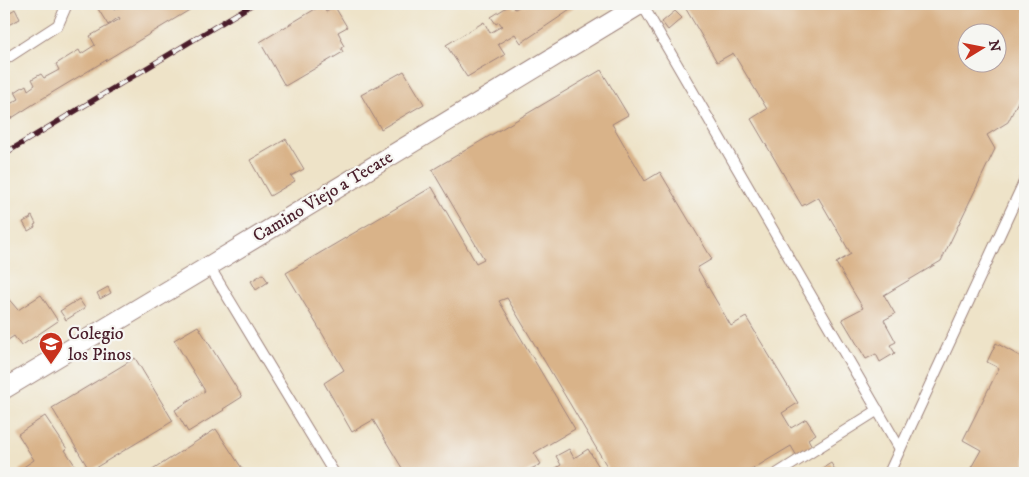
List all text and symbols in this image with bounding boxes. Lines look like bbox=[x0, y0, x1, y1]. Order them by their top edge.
north arrow bbox=[956, 22, 1006, 72]
text: N bbox=[984, 39, 1004, 54]
street label: Camino Viejo a Tecate bbox=[249, 147, 397, 247]
place label: Colegio los Pinos bbox=[68, 323, 131, 366]
school or university icon: Colegio los Pinos bbox=[38, 331, 64, 365]

